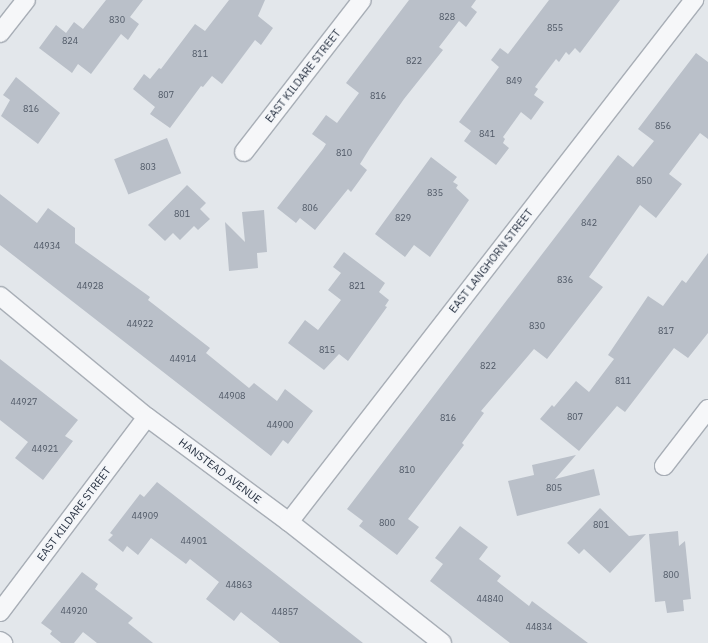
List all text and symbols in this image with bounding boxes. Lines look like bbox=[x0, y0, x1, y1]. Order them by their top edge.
house number: 828 bbox=[439, 12, 455, 22]
house number: 830 bbox=[109, 15, 125, 25]
house number: 855 bbox=[547, 23, 563, 33]
street label: EAST KILDARE STREET bbox=[263, 27, 343, 125]
house number: 824 bbox=[62, 36, 78, 46]
house number: 811 bbox=[192, 49, 208, 59]
house number: 822 bbox=[406, 56, 422, 66]
house number: 849 bbox=[506, 76, 522, 86]
house number: 807 bbox=[158, 90, 174, 100]
house number: 816 bbox=[370, 91, 386, 101]
house number: 816 bbox=[23, 104, 39, 114]
house number: 856 bbox=[655, 121, 671, 131]
house number: 841 bbox=[479, 129, 495, 139]
house number: 810 bbox=[336, 148, 352, 158]
house number: 803 bbox=[140, 162, 156, 172]
house number: 850 bbox=[636, 176, 652, 186]
house number: 835 bbox=[427, 188, 443, 198]
house number: 806 bbox=[302, 203, 318, 213]
street label: EAST LANGHORN STREET bbox=[446, 206, 536, 316]
house number: 801 bbox=[174, 209, 190, 219]
house number: 829 bbox=[395, 213, 411, 223]
house number: 842 bbox=[581, 218, 597, 228]
house number: 44934 bbox=[34, 241, 60, 251]
house number: 836 bbox=[557, 275, 573, 285]
house number: 44928 bbox=[77, 281, 103, 291]
house number: 821 bbox=[349, 281, 365, 291]
house number: 44922 bbox=[127, 319, 153, 329]
house number: 830 bbox=[529, 321, 545, 331]
house number: 817 bbox=[658, 326, 674, 336]
house number: 815 bbox=[319, 345, 335, 355]
house number: 44914 bbox=[170, 354, 196, 364]
house number: 822 bbox=[480, 361, 496, 371]
house number: 811 bbox=[615, 376, 631, 386]
house number: 44908 bbox=[219, 391, 245, 401]
house number: 44927 bbox=[11, 397, 37, 407]
house number: 807 bbox=[567, 412, 583, 422]
house number: 816 bbox=[440, 413, 456, 423]
house number: 44900 bbox=[267, 420, 293, 430]
street label: HANSTEAD AVENUE bbox=[176, 436, 264, 506]
house number: 44921 bbox=[32, 444, 58, 454]
street label: EAST KILDARE STREET bbox=[34, 464, 114, 564]
house number: 810 bbox=[399, 465, 415, 475]
house number: 805 bbox=[546, 483, 562, 493]
house number: 44909 bbox=[132, 511, 158, 521]
house number: 800 bbox=[379, 518, 395, 528]
house number: 801 bbox=[593, 520, 609, 530]
house number: 44901 bbox=[181, 536, 207, 546]
house number: 800 bbox=[663, 570, 679, 580]
house number: 44863 bbox=[226, 580, 252, 590]
house number: 44840 bbox=[477, 594, 503, 604]
house number: 44920 bbox=[61, 606, 87, 616]
house number: 44857 bbox=[272, 607, 298, 617]
house number: 44834 bbox=[526, 622, 552, 632]

